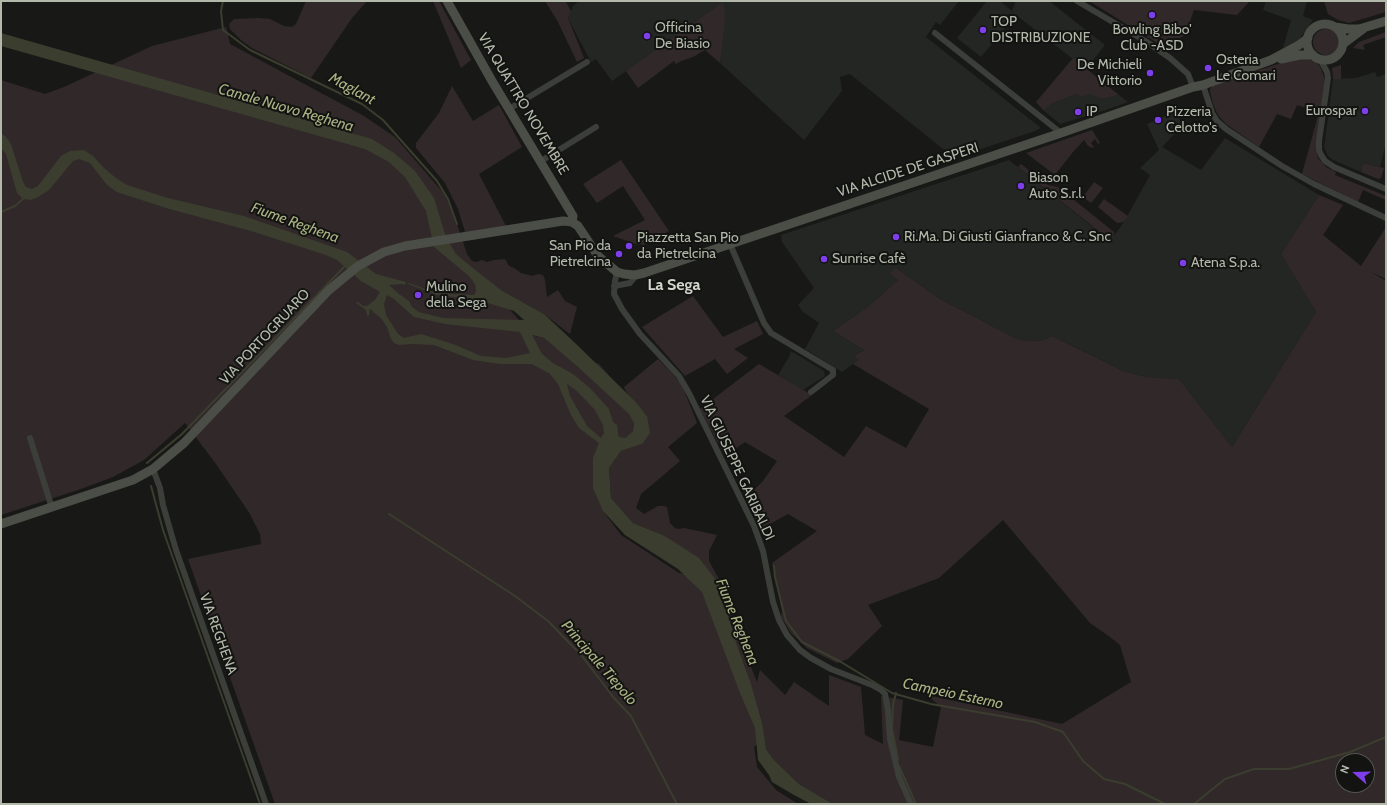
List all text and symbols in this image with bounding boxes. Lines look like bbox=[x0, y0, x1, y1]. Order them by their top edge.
marker: Bowling Bibo' Club -ASD bbox=[1147, 10, 1157, 20]
place label: TOP DISTRIBUZIONE bbox=[991, 14, 1090, 46]
place label: Officina De Biasio bbox=[655, 20, 710, 52]
place label: Bowling Bibo' Club -ASD bbox=[1112, 22, 1192, 54]
marker: TOP DISTRIBUZIONE bbox=[978, 25, 988, 35]
street label: VIA QUATTRO NOVEMBRE bbox=[474, 30, 572, 178]
marker: Officina De Biasio bbox=[642, 31, 652, 41]
place label: Osteria Le Comari bbox=[1216, 52, 1276, 84]
place label: De Michieli Vittorio bbox=[1077, 57, 1142, 90]
marker: Osteria Le Comari bbox=[1203, 63, 1213, 73]
marker: De Michieli Vittorio bbox=[1145, 68, 1155, 78]
water label: Maglant bbox=[326, 69, 378, 109]
water label: Canale Nuovo Reghena bbox=[216, 80, 356, 136]
place label: Eurospar bbox=[1305, 103, 1357, 119]
place label: IP bbox=[1086, 104, 1098, 120]
place label: Pizzeria Celotto's bbox=[1166, 104, 1217, 136]
marker: Eurospar bbox=[1360, 106, 1370, 116]
marker: IP bbox=[1073, 107, 1083, 117]
marker: Pizzeria Celotto's bbox=[1153, 115, 1163, 125]
street label: VIA ALCIDE DE GASPERI bbox=[835, 139, 981, 201]
place label: Biason Auto S.r.l. bbox=[1029, 170, 1085, 202]
marker: Biason Auto S.r.l. bbox=[1016, 181, 1026, 191]
water label: Fiume Reghena bbox=[249, 199, 341, 247]
place label: Ri.Ma. Di Giusti Gianfranco & C. Snc bbox=[904, 229, 1111, 245]
place label: Piazzetta San Pio da Pietrelcina bbox=[637, 230, 739, 262]
marker: Ri.Ma. Di Giusti Gianfranco & C. Snc bbox=[891, 232, 901, 242]
place label: San Pio da Pietrelcina bbox=[549, 238, 611, 270]
marker: Piazzetta San Pio da Pietrelcina bbox=[624, 241, 634, 251]
marker: San Pio da Pietrelcina bbox=[614, 249, 624, 259]
place label: Sunrise Cafè bbox=[832, 251, 906, 267]
marker: Sunrise Cafè bbox=[819, 254, 829, 264]
place label: Atena S.p.a. bbox=[1191, 255, 1260, 271]
marker: Atena S.p.a. bbox=[1178, 258, 1188, 268]
district label: La Sega bbox=[647, 275, 701, 295]
place label: Mulino della Sega bbox=[426, 279, 486, 312]
street label: VIA PORTOGRUARO bbox=[216, 286, 314, 388]
marker: Mulino della Sega bbox=[413, 290, 423, 300]
street label: VIA GIUSEPPE GARIBALDI bbox=[696, 393, 778, 543]
water label: Fiume Reghena bbox=[711, 576, 763, 668]
street label: VIA REGHENA bbox=[195, 591, 241, 677]
water label: Principale Tiepolo bbox=[557, 617, 641, 709]
water label: Campeio Esterno bbox=[901, 675, 1005, 713]
north arrow bbox=[1335, 753, 1375, 793]
text: N bbox=[1337, 763, 1353, 775]

